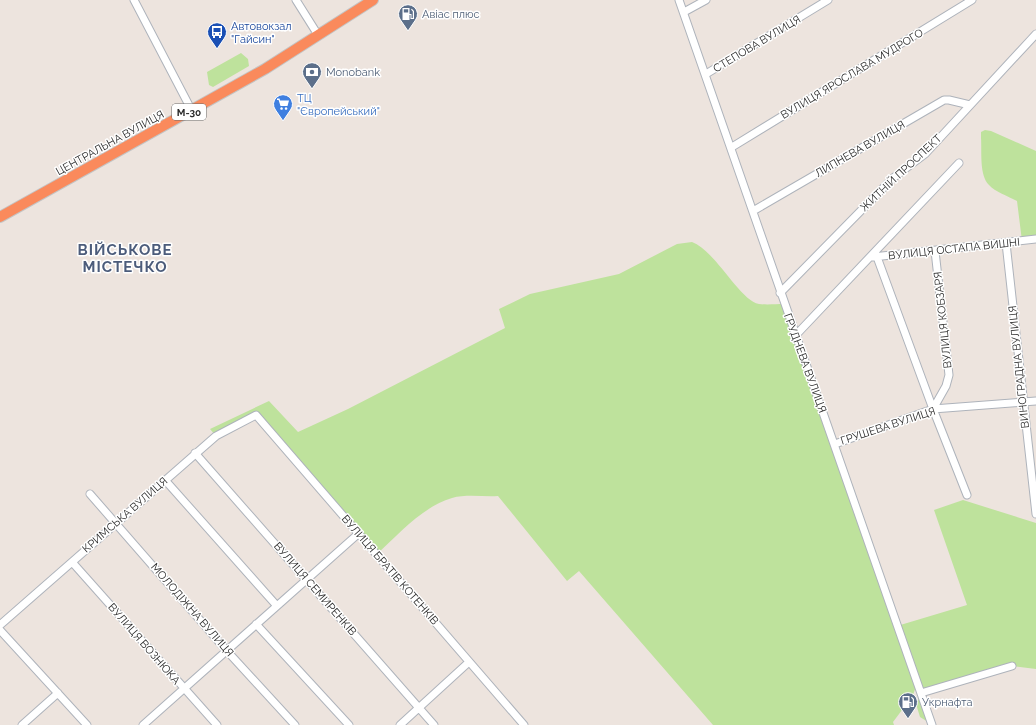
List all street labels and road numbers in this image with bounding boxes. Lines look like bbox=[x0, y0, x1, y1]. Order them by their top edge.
street label: СТЕПОВА ВУЛИЦЯ bbox=[711, 13, 803, 75]
street label: ВУЛИЦЯ ЯРОСЛАВА МУДРОГО bbox=[778, 26, 926, 122]
road number: М-30 bbox=[172, 104, 206, 120]
street label: ЦЕНТРАЛЬНА ВУЛИЦЯ bbox=[54, 108, 166, 178]
street label: ЛИПНЕВА ВУЛИЦЯ bbox=[813, 118, 907, 180]
street label: ЖИТНІЙ ПРОСПЕКТ bbox=[858, 132, 945, 214]
street label: ВУЛИЦЯ ОСТАПА ВИШНІ bbox=[888, 236, 1020, 262]
street label: ВУЛИЦЯ КОБЗАРЯ bbox=[931, 271, 955, 369]
street label: ВИНОГРАДНА ВУЛИЦЯ bbox=[1006, 305, 1032, 429]
street label: ГРУДНЕВА ВУЛИЦЯ bbox=[781, 311, 829, 415]
street label: ГРУШЕВА ВУЛИЦЯ bbox=[839, 405, 937, 447]
street label: КРИМСЬКА ВУЛИЦЯ bbox=[80, 475, 170, 555]
street label: ВУЛИЦЯ БРАТІВ КОТЕНКІВ bbox=[339, 512, 441, 628]
street label: ВУЛИЦЯ СЕМИРЕНКІВ bbox=[271, 540, 359, 638]
street label: МОЛОДІЖНА ВУЛИЦЯ bbox=[148, 561, 236, 659]
street label: ВУЛИЦЯ ВОЗНЮКА bbox=[105, 601, 183, 688]

